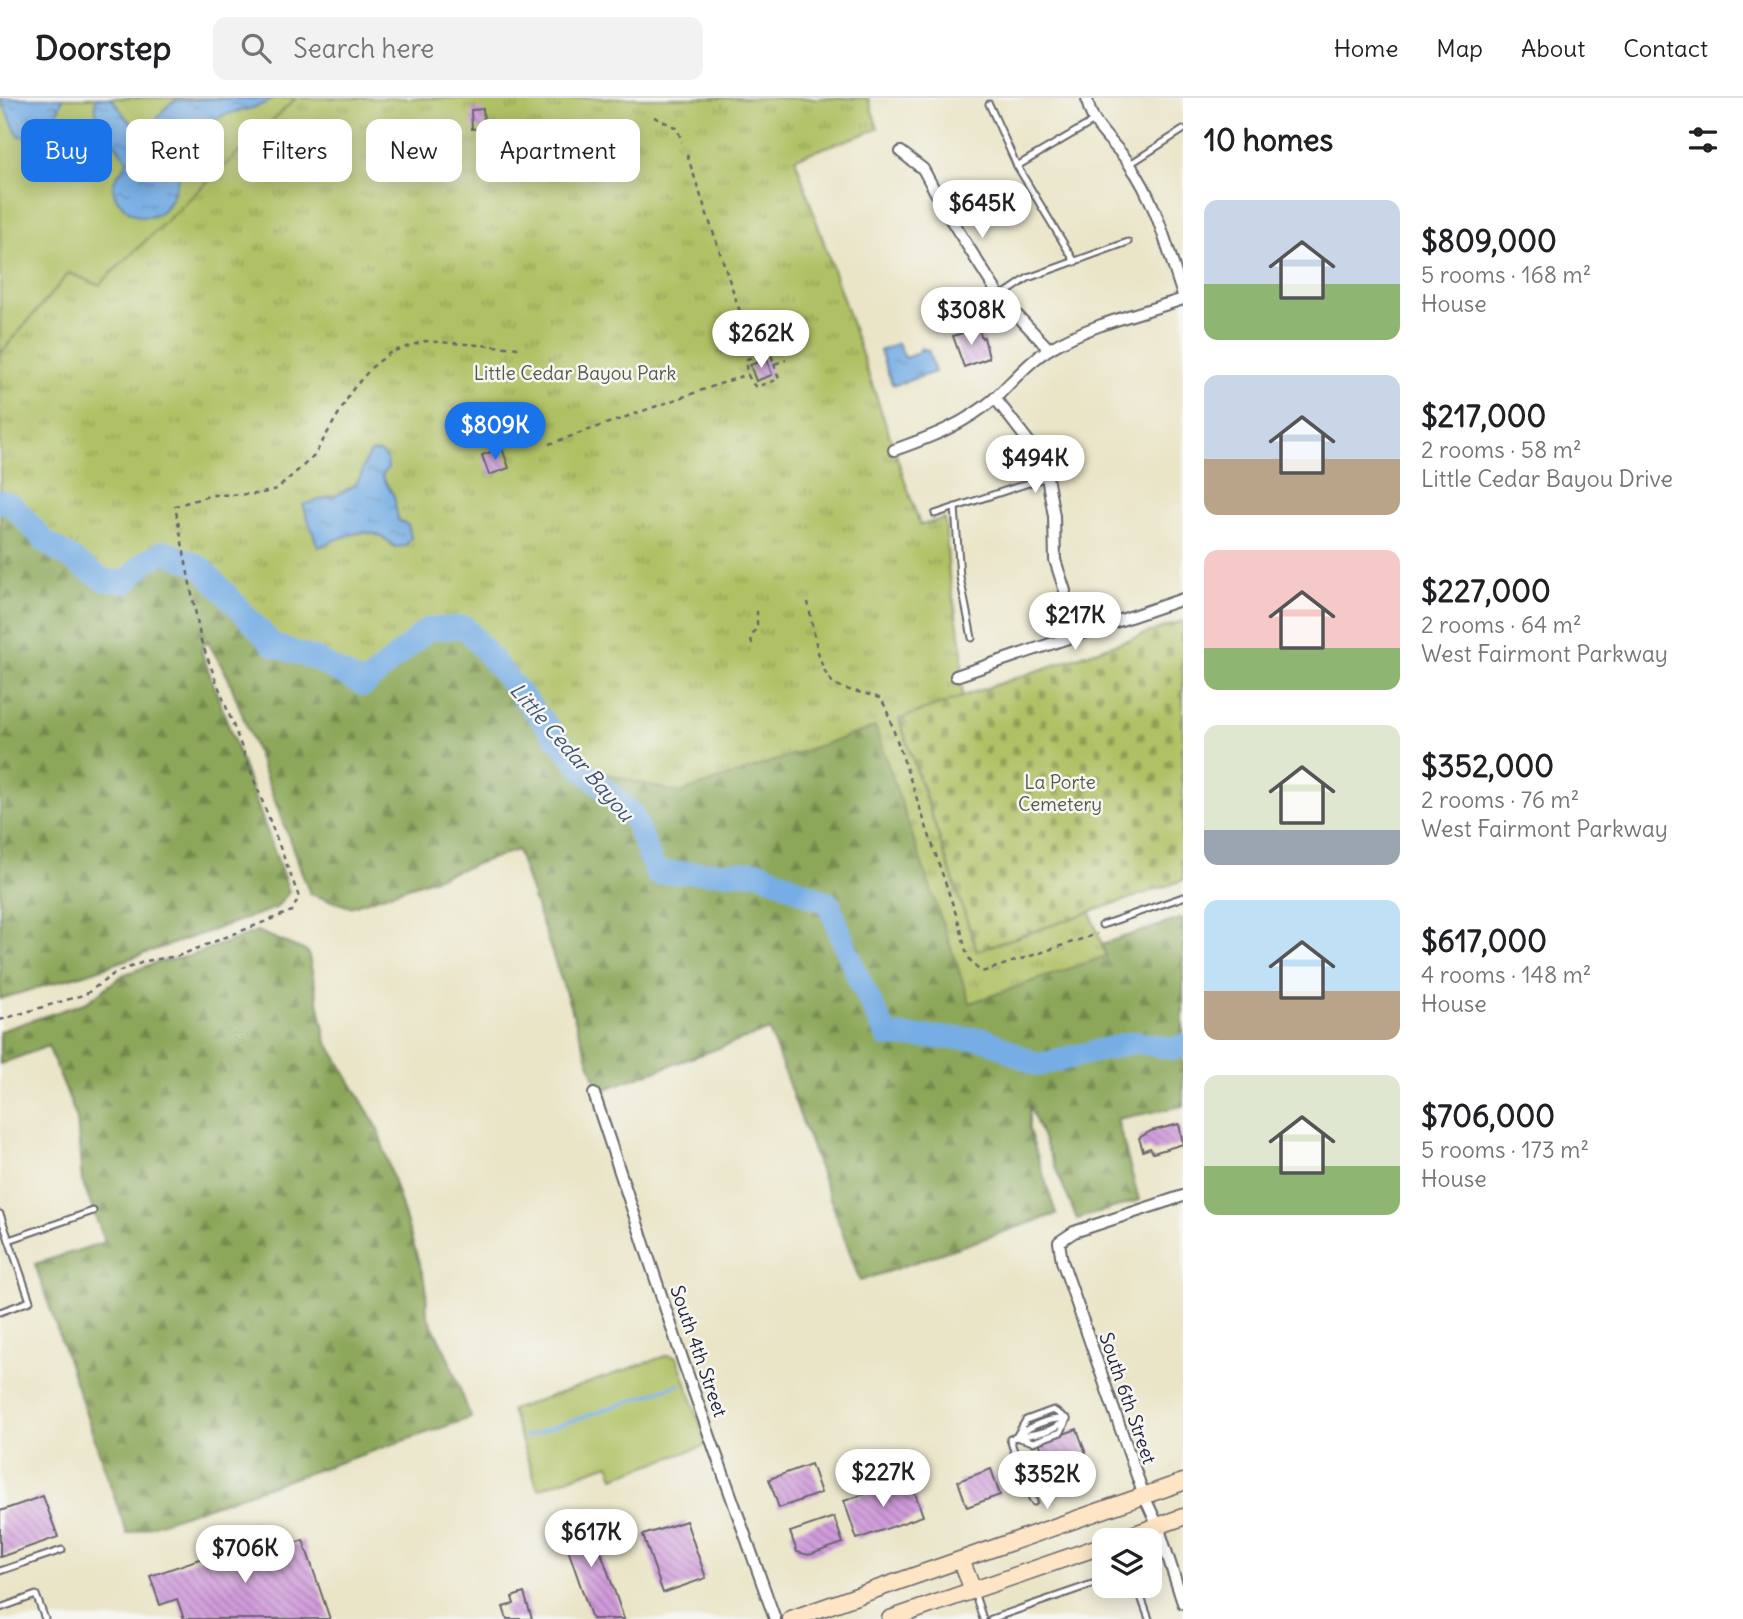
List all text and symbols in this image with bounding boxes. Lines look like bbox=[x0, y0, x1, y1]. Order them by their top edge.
search box bbox=[213, 17, 703, 80]
text: Doorstep bbox=[35, 27, 171, 69]
icon: search bbox=[237, 29, 275, 67]
text: Search here bbox=[293, 32, 434, 65]
text: Home bbox=[1334, 33, 1398, 63]
text: Map bbox=[1436, 33, 1483, 63]
text: About bbox=[1521, 33, 1585, 63]
text: Contact bbox=[1623, 33, 1708, 63]
chip: Buy bbox=[21, 119, 112, 182]
chip: Rent bbox=[126, 119, 224, 182]
chip: Filters bbox=[238, 119, 352, 182]
chip: New bbox=[366, 119, 462, 182]
chip: Apartment bbox=[476, 119, 640, 182]
text: 10 homes bbox=[1204, 121, 1333, 159]
icon: filters bbox=[1684, 121, 1722, 159]
pin: $645K bbox=[933, 180, 1031, 240]
text: $645K bbox=[949, 188, 1015, 217]
text: $809,000 bbox=[1421, 222, 1557, 260]
icon: home bbox=[1260, 228, 1344, 312]
text: 5 rooms · 168 m² bbox=[1421, 260, 1591, 289]
pin: $308K bbox=[922, 288, 1020, 347]
text: House bbox=[1421, 289, 1487, 318]
text: $308K bbox=[937, 295, 1005, 324]
pin: $262K bbox=[712, 310, 810, 370]
text: $262K bbox=[728, 318, 794, 347]
park label: Little Cedar Bayou Park bbox=[474, 361, 677, 385]
text: $217,000 bbox=[1421, 397, 1546, 435]
pin: $809K bbox=[446, 402, 544, 462]
icon: home bbox=[1260, 403, 1344, 487]
text: $809K bbox=[461, 410, 529, 439]
text: 2 rooms · 58 m² bbox=[1421, 435, 1582, 464]
pin: $494K bbox=[986, 436, 1084, 495]
text: $494K bbox=[1002, 443, 1068, 472]
text: Little Cedar Bayou Drive bbox=[1421, 464, 1673, 493]
text: $227,000 bbox=[1421, 572, 1551, 610]
icon: home bbox=[1260, 578, 1344, 662]
pin: $217K bbox=[1026, 592, 1124, 652]
text: $217K bbox=[1045, 600, 1105, 629]
text: 2 rooms · 64 m² bbox=[1421, 610, 1582, 639]
text: West Fairmont Parkway bbox=[1421, 639, 1668, 668]
water label: Little Cedar Bayou bbox=[504, 677, 641, 828]
text: $352,000 bbox=[1421, 747, 1554, 785]
icon: home bbox=[1260, 753, 1344, 837]
park label: La Porte Cemetery bbox=[1018, 770, 1102, 816]
text: 2 rooms · 76 m² bbox=[1421, 785, 1579, 814]
text: West Fairmont Parkway bbox=[1421, 814, 1668, 843]
text: $617,000 bbox=[1421, 922, 1547, 960]
icon: home bbox=[1260, 928, 1344, 1012]
text: 4 rooms · 148 m² bbox=[1421, 960, 1591, 989]
text: House bbox=[1421, 989, 1487, 1018]
text: $706,000 bbox=[1421, 1097, 1555, 1135]
icon: home bbox=[1260, 1103, 1344, 1187]
text: 5 rooms · 173 m² bbox=[1421, 1135, 1589, 1164]
text: House bbox=[1421, 1164, 1487, 1193]
street label: South 4th Street bbox=[665, 1282, 733, 1420]
street label: South 6th Street bbox=[1094, 1329, 1162, 1467]
pin: $227K bbox=[834, 1450, 932, 1509]
pin: $352K bbox=[998, 1452, 1096, 1511]
text: $227K bbox=[851, 1457, 915, 1486]
text: $352K bbox=[1014, 1459, 1080, 1488]
pin: $617K bbox=[542, 1510, 640, 1569]
text: $617K bbox=[561, 1517, 621, 1546]
pin: $706K bbox=[196, 1526, 294, 1585]
map controls bbox=[1092, 1528, 1162, 1598]
button: layers bbox=[1092, 1528, 1162, 1598]
text: $706K bbox=[212, 1533, 278, 1562]

